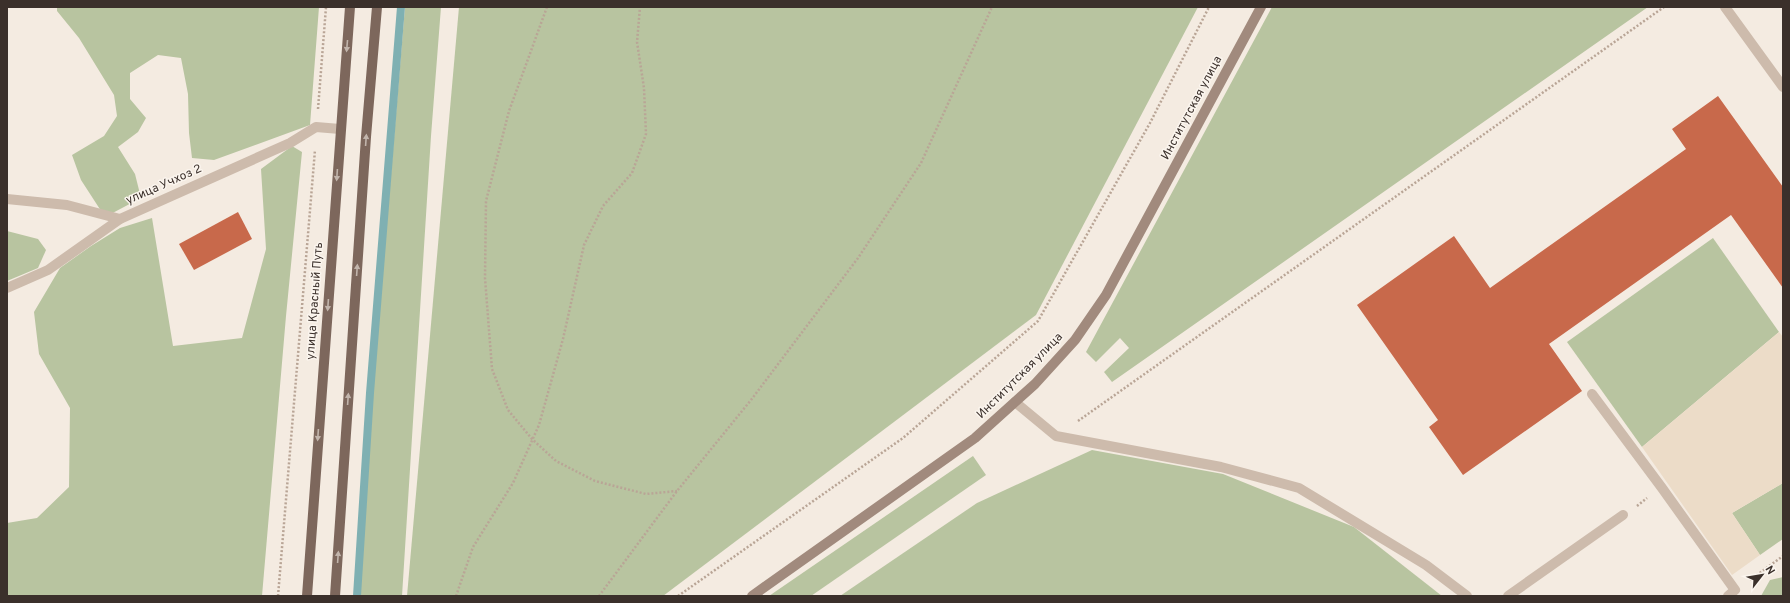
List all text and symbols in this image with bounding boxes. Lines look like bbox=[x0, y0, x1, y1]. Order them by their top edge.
one-way arrow bbox=[343, 40, 350, 52]
street label: Институтская улица bbox=[1158, 53, 1226, 163]
one-way arrow bbox=[362, 134, 369, 146]
street label: улица Учхоз 2 bbox=[123, 161, 205, 209]
one-way arrow bbox=[333, 169, 340, 182]
street label: улица Красный Путь bbox=[303, 242, 327, 360]
one-way arrow bbox=[354, 264, 361, 276]
one-way arrow bbox=[324, 299, 331, 311]
street label: Институтская улица bbox=[974, 330, 1066, 422]
one-way arrow bbox=[345, 393, 352, 405]
one-way arrow bbox=[315, 429, 322, 441]
one-way arrow bbox=[334, 551, 341, 563]
north arrow bbox=[1742, 555, 1782, 595]
text: N bbox=[1762, 563, 1778, 577]

